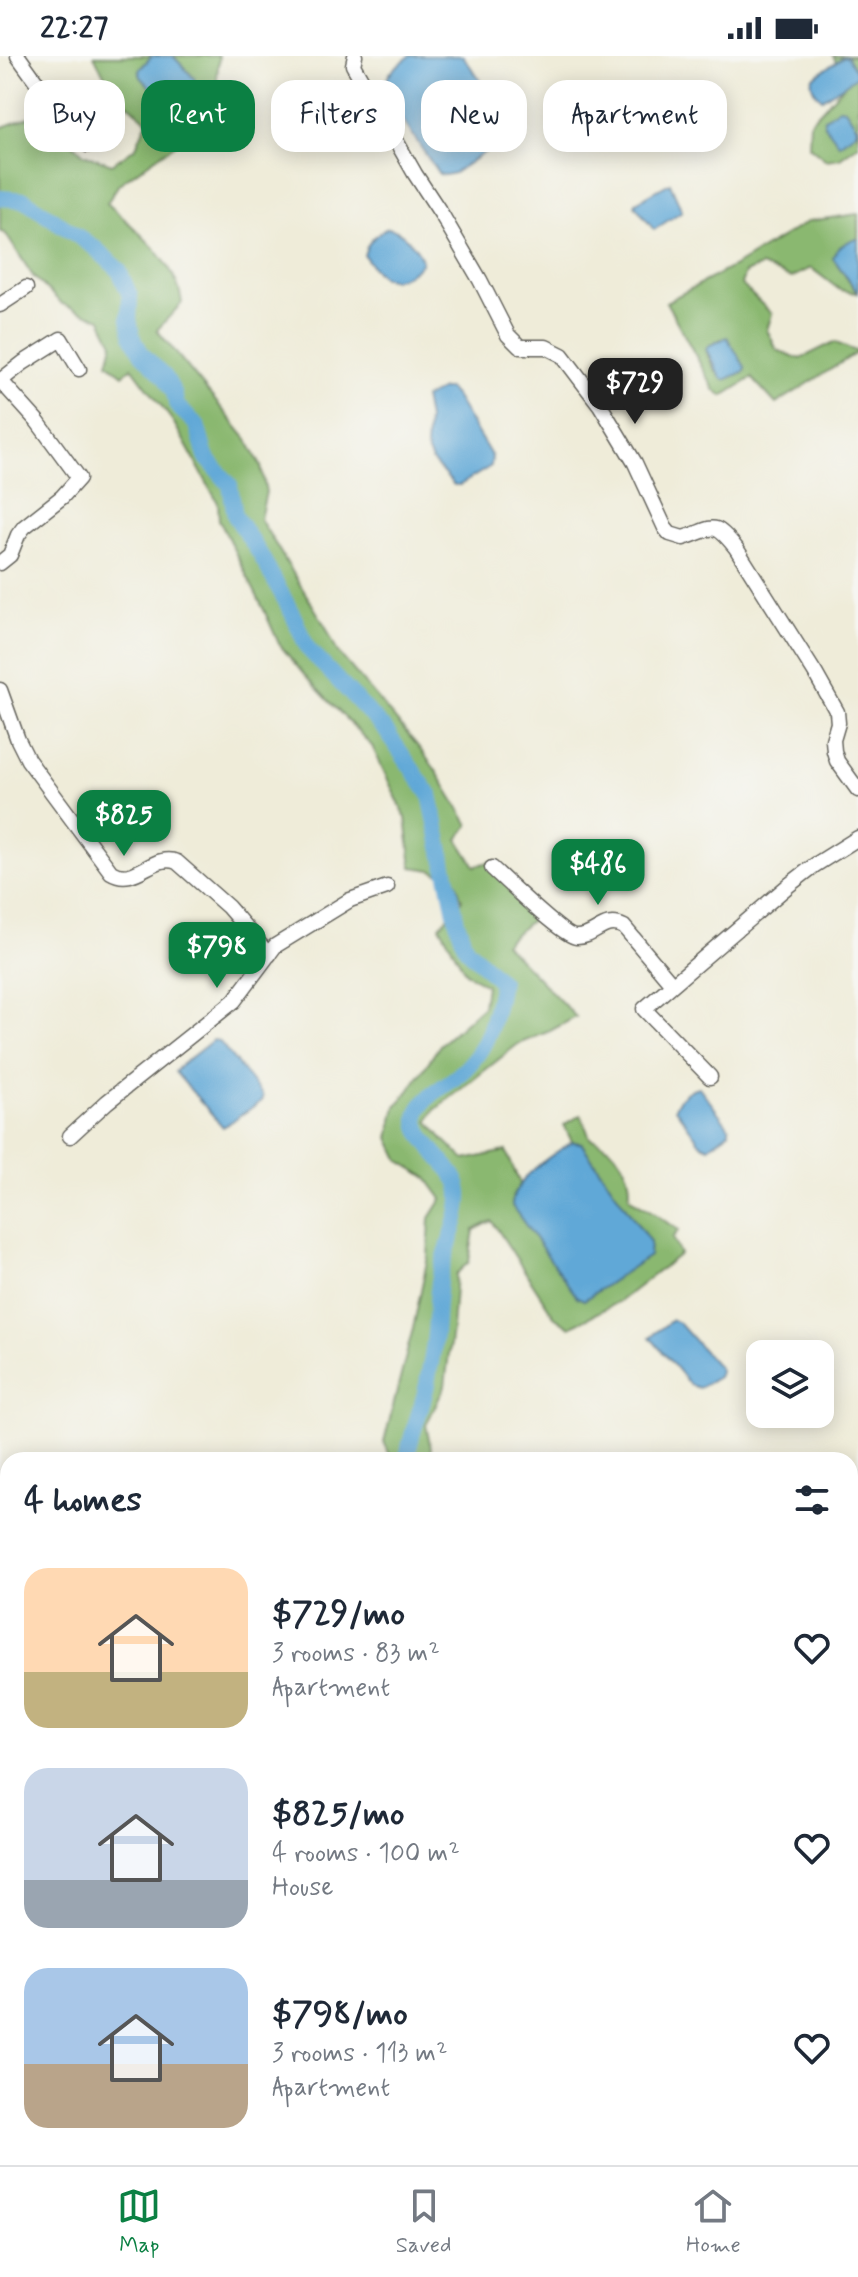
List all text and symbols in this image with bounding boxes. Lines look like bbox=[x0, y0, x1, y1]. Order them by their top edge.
text: 22:27 bbox=[40, 9, 108, 48]
chip: Buy bbox=[24, 80, 125, 152]
chip: Rent bbox=[141, 80, 255, 152]
chip: Filters bbox=[271, 80, 405, 152]
chip: New bbox=[421, 80, 527, 152]
chip: Apartment bbox=[543, 80, 727, 152]
pin: $729 bbox=[588, 358, 682, 426]
text: $729 bbox=[606, 367, 664, 401]
pin: $825 bbox=[77, 790, 171, 858]
text: $825 bbox=[95, 799, 153, 833]
pin: $486 bbox=[551, 839, 645, 907]
text: $486 bbox=[570, 848, 626, 882]
pin: $798 bbox=[170, 922, 264, 990]
text: $798 bbox=[187, 931, 247, 965]
map controls bbox=[746, 1340, 834, 1428]
button: layers bbox=[746, 1340, 834, 1428]
text: 4 homes bbox=[24, 1478, 142, 1523]
icon: filters bbox=[790, 1478, 834, 1522]
text: $729/mo bbox=[272, 1592, 405, 1637]
icon: home bbox=[88, 1600, 184, 1696]
icon: heart bbox=[790, 1626, 834, 1670]
text: 3 rooms · 83 m² bbox=[272, 1637, 440, 1671]
text: Apartment bbox=[272, 1671, 390, 1705]
text: $825/mo bbox=[272, 1792, 404, 1837]
icon: home bbox=[88, 1800, 184, 1896]
icon: heart bbox=[790, 1826, 834, 1870]
text: 4 rooms · 100 m² bbox=[272, 1837, 460, 1871]
text: House bbox=[272, 1871, 333, 1905]
text: $798/mo bbox=[272, 1992, 408, 2037]
icon: home bbox=[88, 2000, 184, 2096]
icon: heart bbox=[790, 2026, 834, 2070]
text: 3 rooms · 113 m² bbox=[272, 2037, 448, 2071]
text: Apartment bbox=[272, 2071, 390, 2105]
tab: Map bbox=[117, 2184, 161, 2260]
tab: Saved bbox=[396, 2184, 451, 2260]
tab: Home bbox=[686, 2184, 741, 2260]

